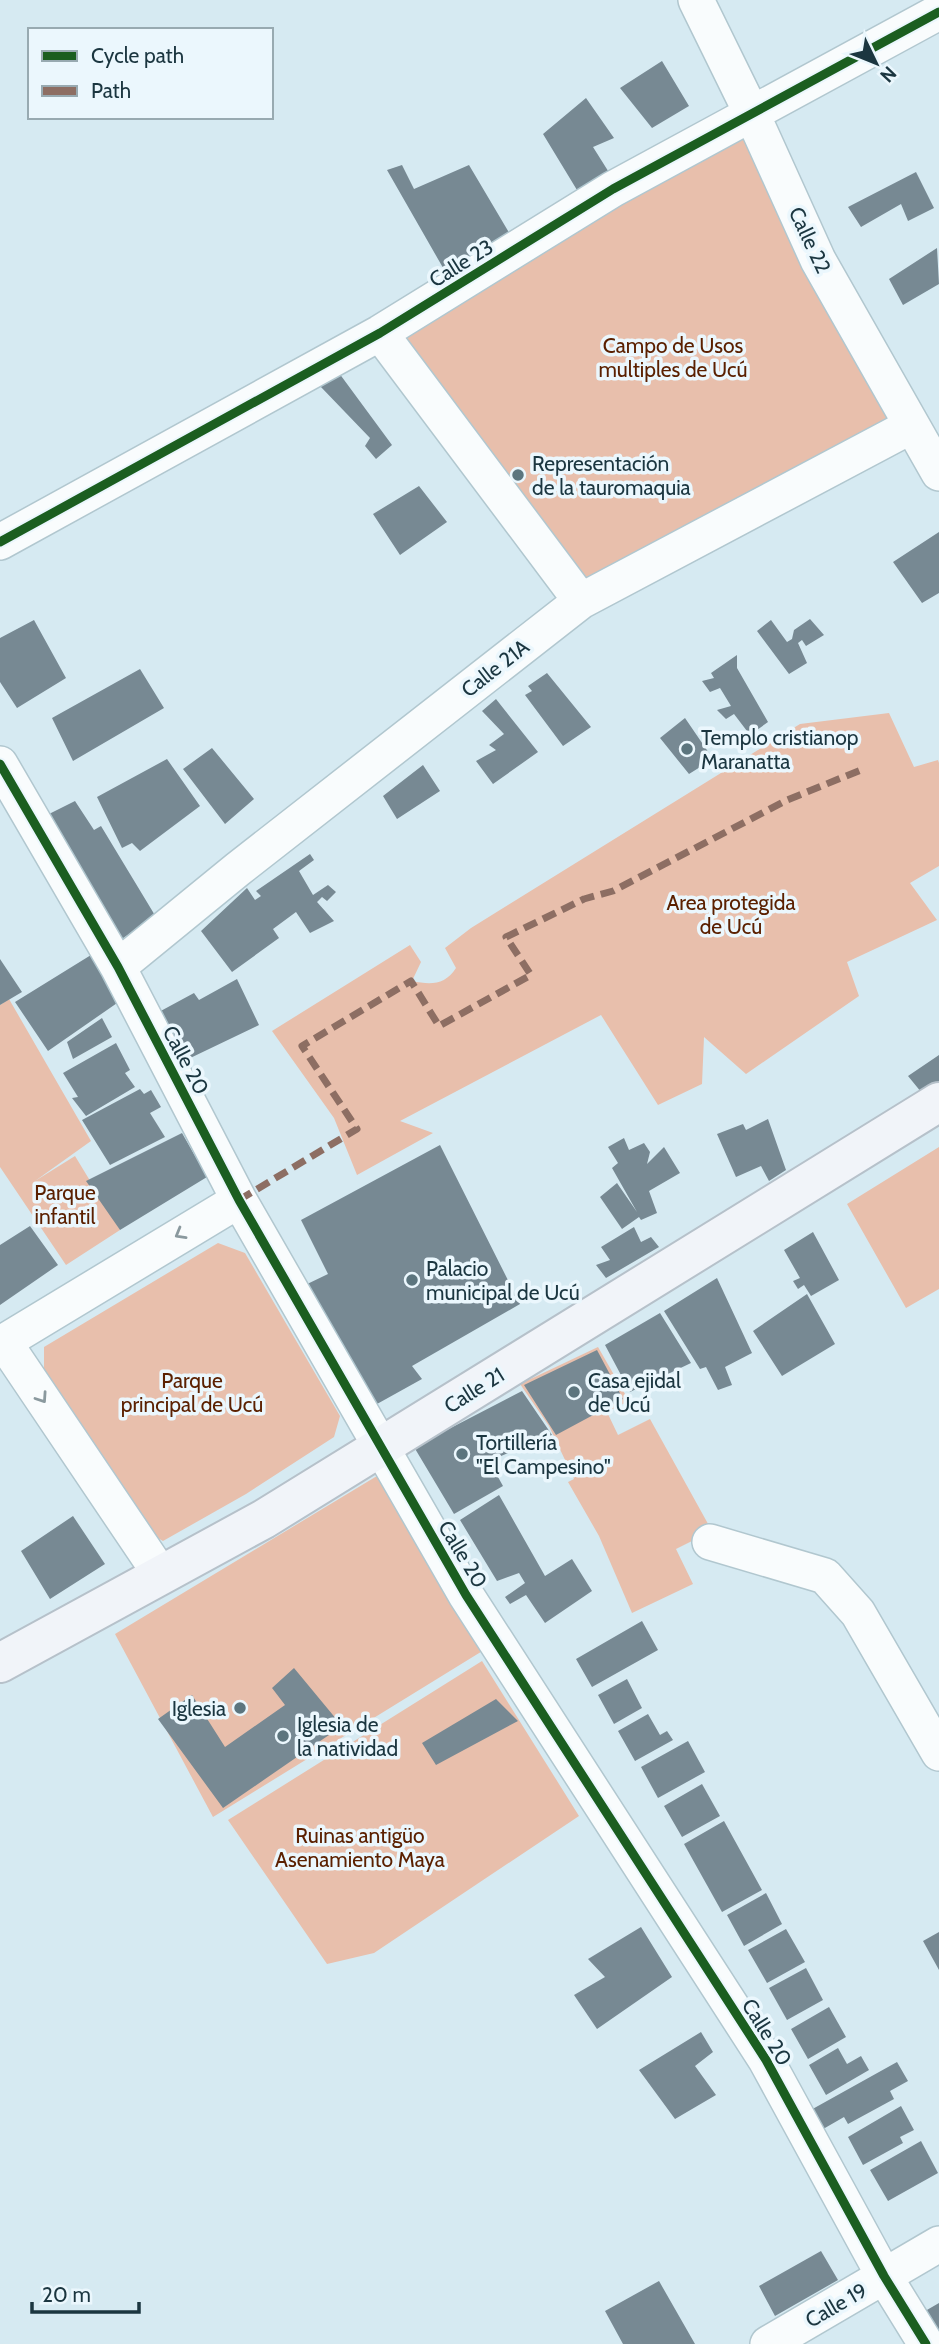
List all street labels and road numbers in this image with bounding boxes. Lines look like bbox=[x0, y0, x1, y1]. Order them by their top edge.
street label: Calle 22 bbox=[784, 203, 836, 277]
street label: Calle 23 bbox=[424, 234, 498, 292]
street label: Calle 21A bbox=[456, 634, 534, 702]
street label: Calle 20 bbox=[158, 1021, 214, 1099]
street label: Calle 21 bbox=[439, 1362, 509, 1418]
street label: Calle 20 bbox=[433, 1516, 493, 1592]
street label: Calle 20 bbox=[737, 1994, 797, 2070]
street label: Calle 19 bbox=[801, 2277, 871, 2333]

